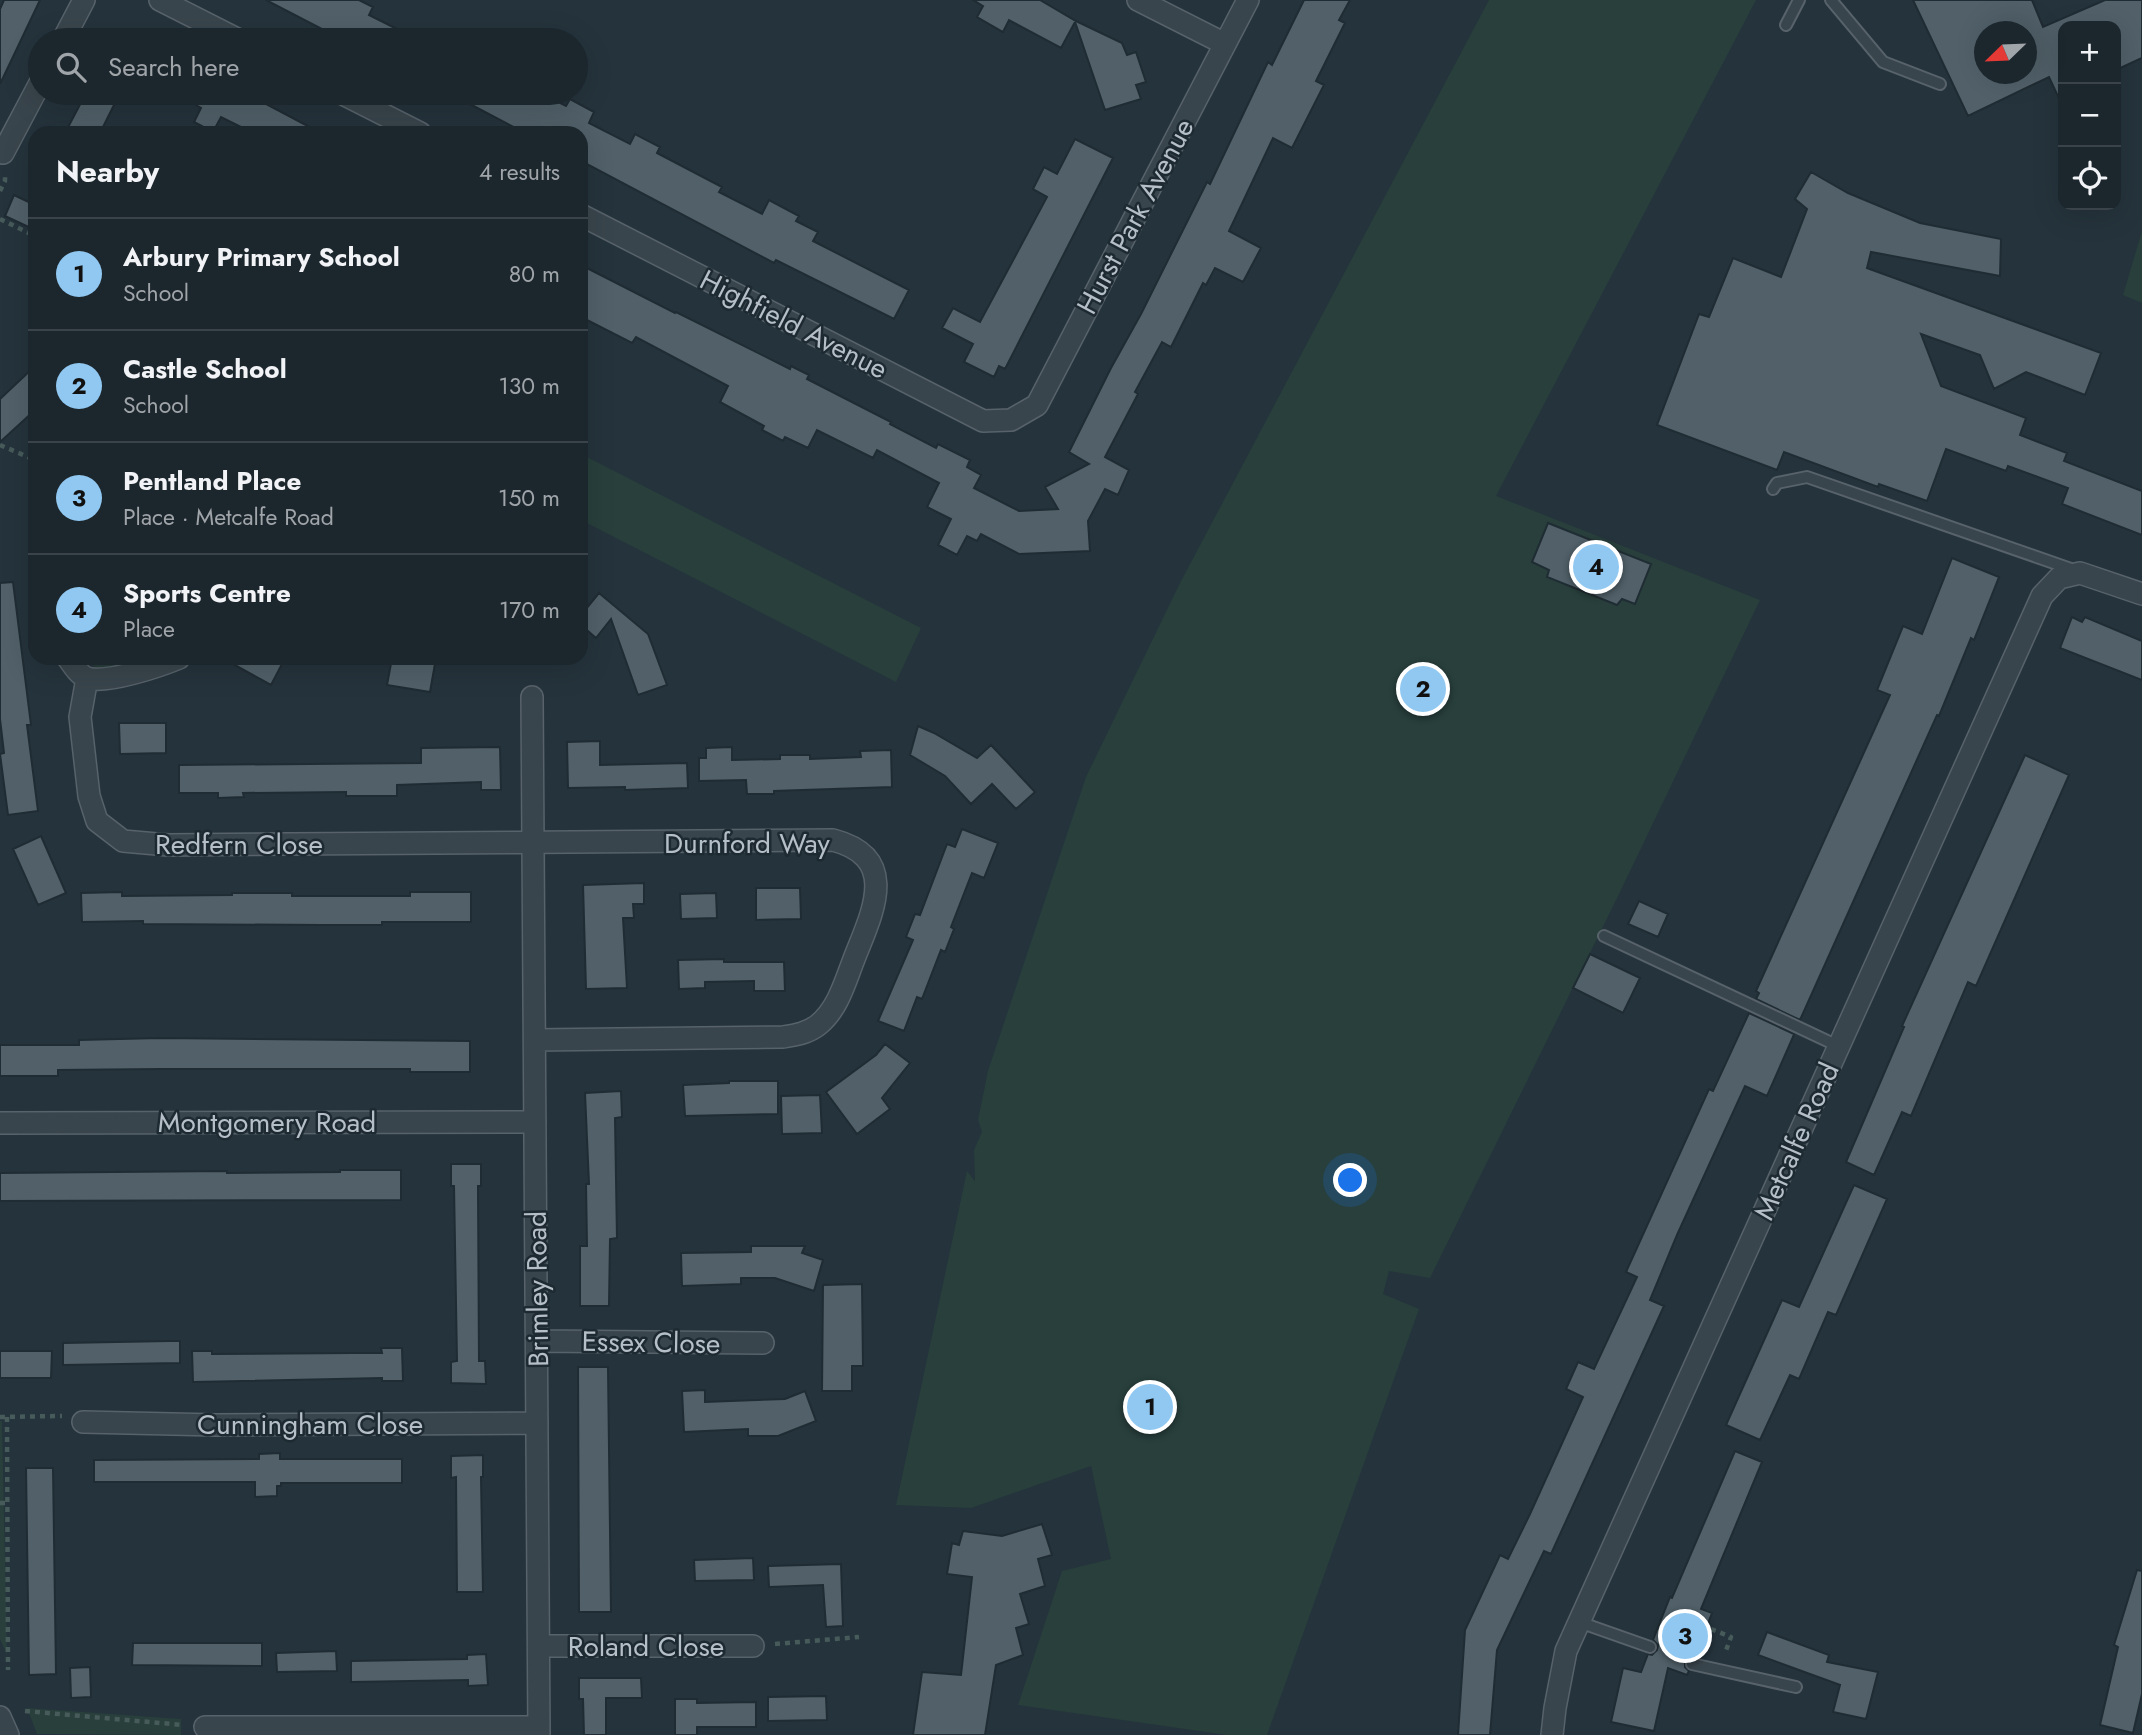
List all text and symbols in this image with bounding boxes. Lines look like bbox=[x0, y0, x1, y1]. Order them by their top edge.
north arrow bbox=[1974, 21, 2037, 84]
map controls bbox=[2058, 21, 2121, 210]
button: + bbox=[2058, 21, 2121, 84]
search box bbox=[28, 28, 588, 105]
icon: search bbox=[52, 48, 90, 86]
text: Search here bbox=[108, 48, 240, 86]
button: − bbox=[2058, 84, 2121, 147]
street label: Hurst Park Avenue bbox=[1067, 111, 1204, 321]
button: locate bbox=[2058, 147, 2121, 210]
text: Nearby bbox=[56, 150, 159, 193]
text: 4 results bbox=[479, 155, 560, 189]
text: Arbury Primary School bbox=[123, 238, 400, 276]
text: 1 bbox=[73, 257, 85, 291]
text: 80 m bbox=[509, 257, 560, 291]
street label: Highfield Avenue bbox=[693, 259, 895, 389]
text: School bbox=[123, 276, 189, 310]
text: Castle School bbox=[123, 350, 287, 388]
text: 2 bbox=[71, 369, 87, 403]
text: 130 m bbox=[498, 369, 560, 403]
text: School bbox=[123, 388, 189, 422]
text: Pentland Place bbox=[123, 462, 301, 500]
text: 3 bbox=[72, 481, 86, 515]
text: 150 m bbox=[498, 481, 560, 515]
text: Place · Metcalfe Road bbox=[123, 500, 334, 534]
pin: 4 bbox=[1573, 541, 1619, 593]
text: Sports Centre bbox=[123, 574, 291, 612]
text: 4 bbox=[71, 593, 87, 627]
text: 170 m bbox=[499, 593, 560, 627]
text: Place bbox=[123, 612, 175, 646]
pin: 2 bbox=[1400, 663, 1446, 715]
street label: Durnford Way bbox=[664, 823, 831, 864]
street label: Redfern Close bbox=[155, 824, 323, 865]
street label: Metcalfe Road bbox=[1743, 1056, 1849, 1226]
street label: Montgomery Road bbox=[158, 1102, 376, 1143]
your location bbox=[1333, 1163, 1367, 1197]
street label: Brimley Road bbox=[516, 1211, 559, 1367]
street label: Essex Close bbox=[581, 1321, 721, 1364]
pin: 1 bbox=[1127, 1381, 1173, 1433]
street label: Cunningham Close bbox=[197, 1404, 423, 1445]
pin: 3 bbox=[1662, 1610, 1708, 1662]
street label: Roland Close bbox=[568, 1626, 724, 1667]

